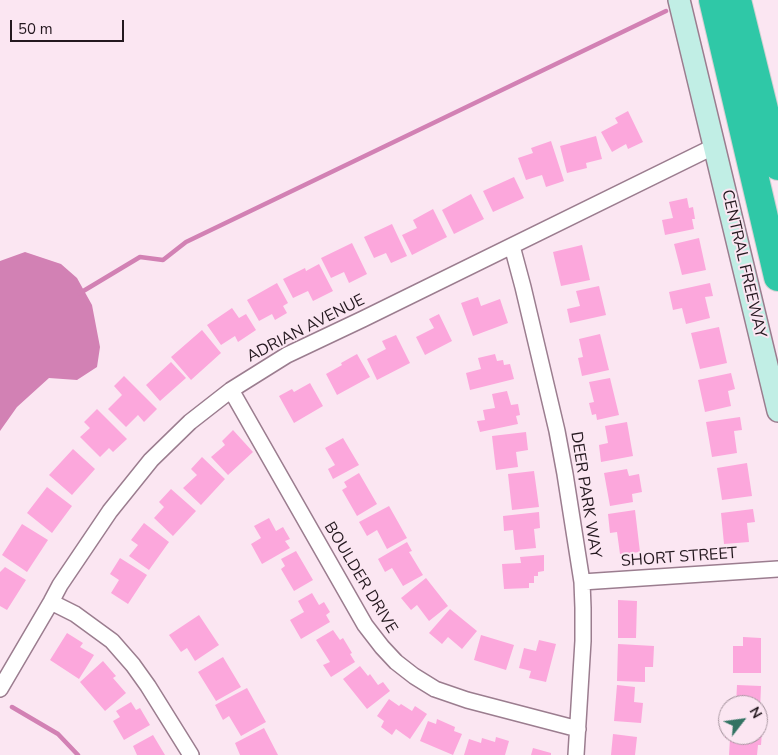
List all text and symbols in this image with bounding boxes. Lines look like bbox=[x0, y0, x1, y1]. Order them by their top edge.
scale bar bbox=[12, 10, 126, 42]
text: 50 m bbox=[18, 19, 53, 39]
street label: CENTRAL FREEWAY bbox=[717, 188, 769, 340]
street label: ADRIAN AVENUE bbox=[244, 291, 368, 367]
street label: DEER PARK WAY bbox=[566, 430, 604, 560]
street label: BOULDER DRIVE bbox=[319, 519, 401, 637]
street label: SHORT STREET bbox=[620, 544, 738, 572]
north arrow bbox=[718, 695, 768, 745]
text: N bbox=[745, 703, 766, 722]

